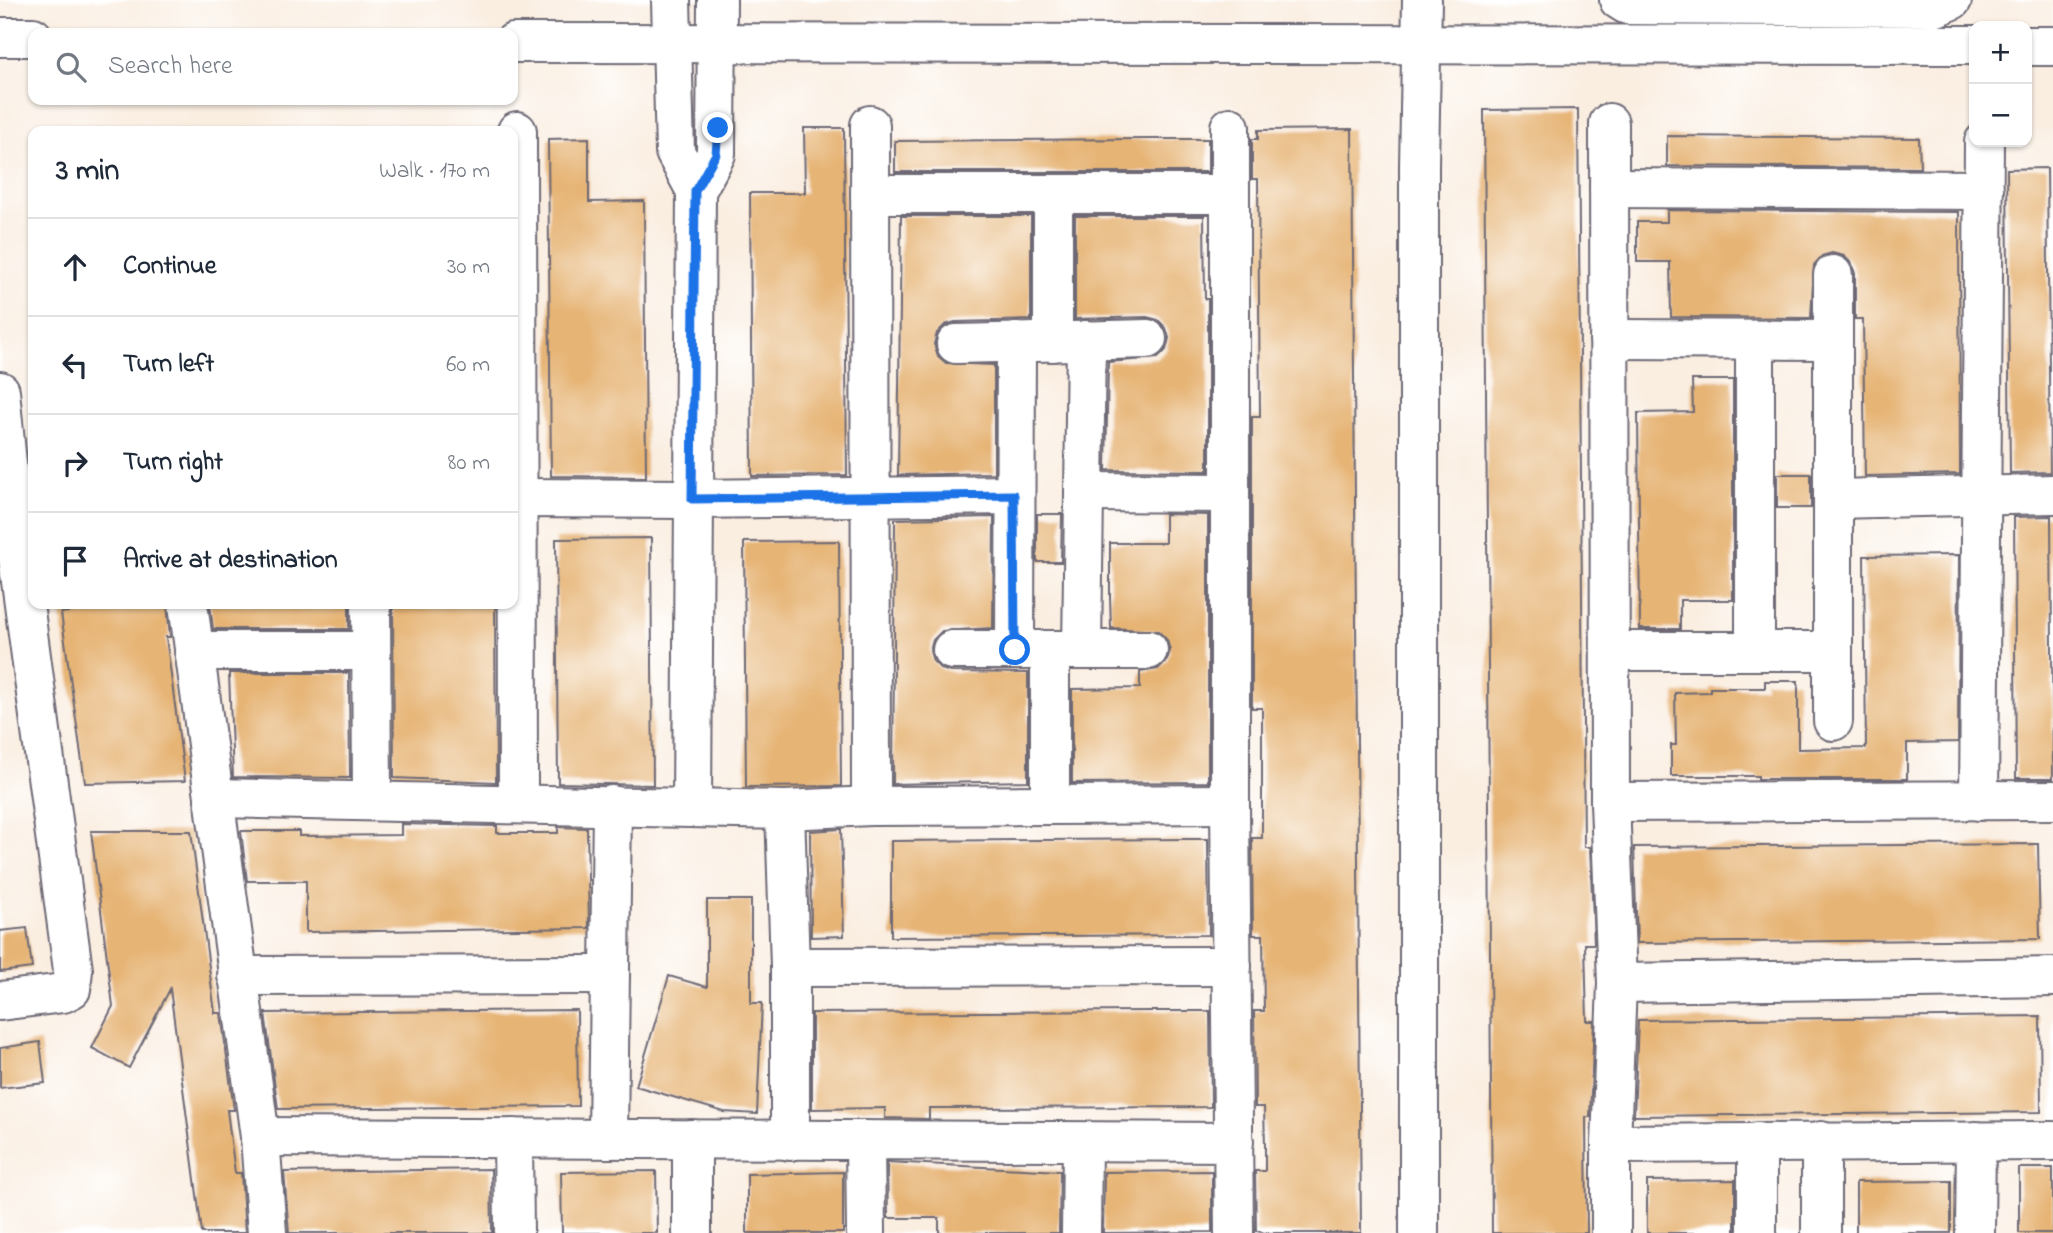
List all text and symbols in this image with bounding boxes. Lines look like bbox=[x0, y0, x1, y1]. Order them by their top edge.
map controls bbox=[1969, 21, 2032, 147]
button: + bbox=[1969, 21, 2032, 84]
search box bbox=[28, 28, 518, 105]
icon: search bbox=[52, 48, 90, 86]
text: Search here bbox=[108, 48, 233, 86]
button: − bbox=[1969, 84, 2032, 147]
route end bbox=[702, 112, 733, 143]
text: 3 min bbox=[56, 150, 119, 194]
text: Walk · 170 m bbox=[379, 155, 490, 188]
icon: ahead bbox=[56, 248, 94, 286]
text: Continue bbox=[123, 248, 216, 286]
text: 30 m bbox=[447, 251, 490, 284]
icon: left bbox=[56, 346, 94, 384]
text: Turn left bbox=[123, 346, 214, 384]
text: 60 m bbox=[446, 349, 490, 382]
icon: right bbox=[56, 444, 94, 482]
text: Turn right bbox=[123, 444, 223, 482]
text: 80 m bbox=[448, 447, 490, 480]
icon: arrive bbox=[56, 542, 94, 580]
text: Arrive at destination bbox=[123, 542, 338, 580]
route start bbox=[999, 634, 1030, 665]

